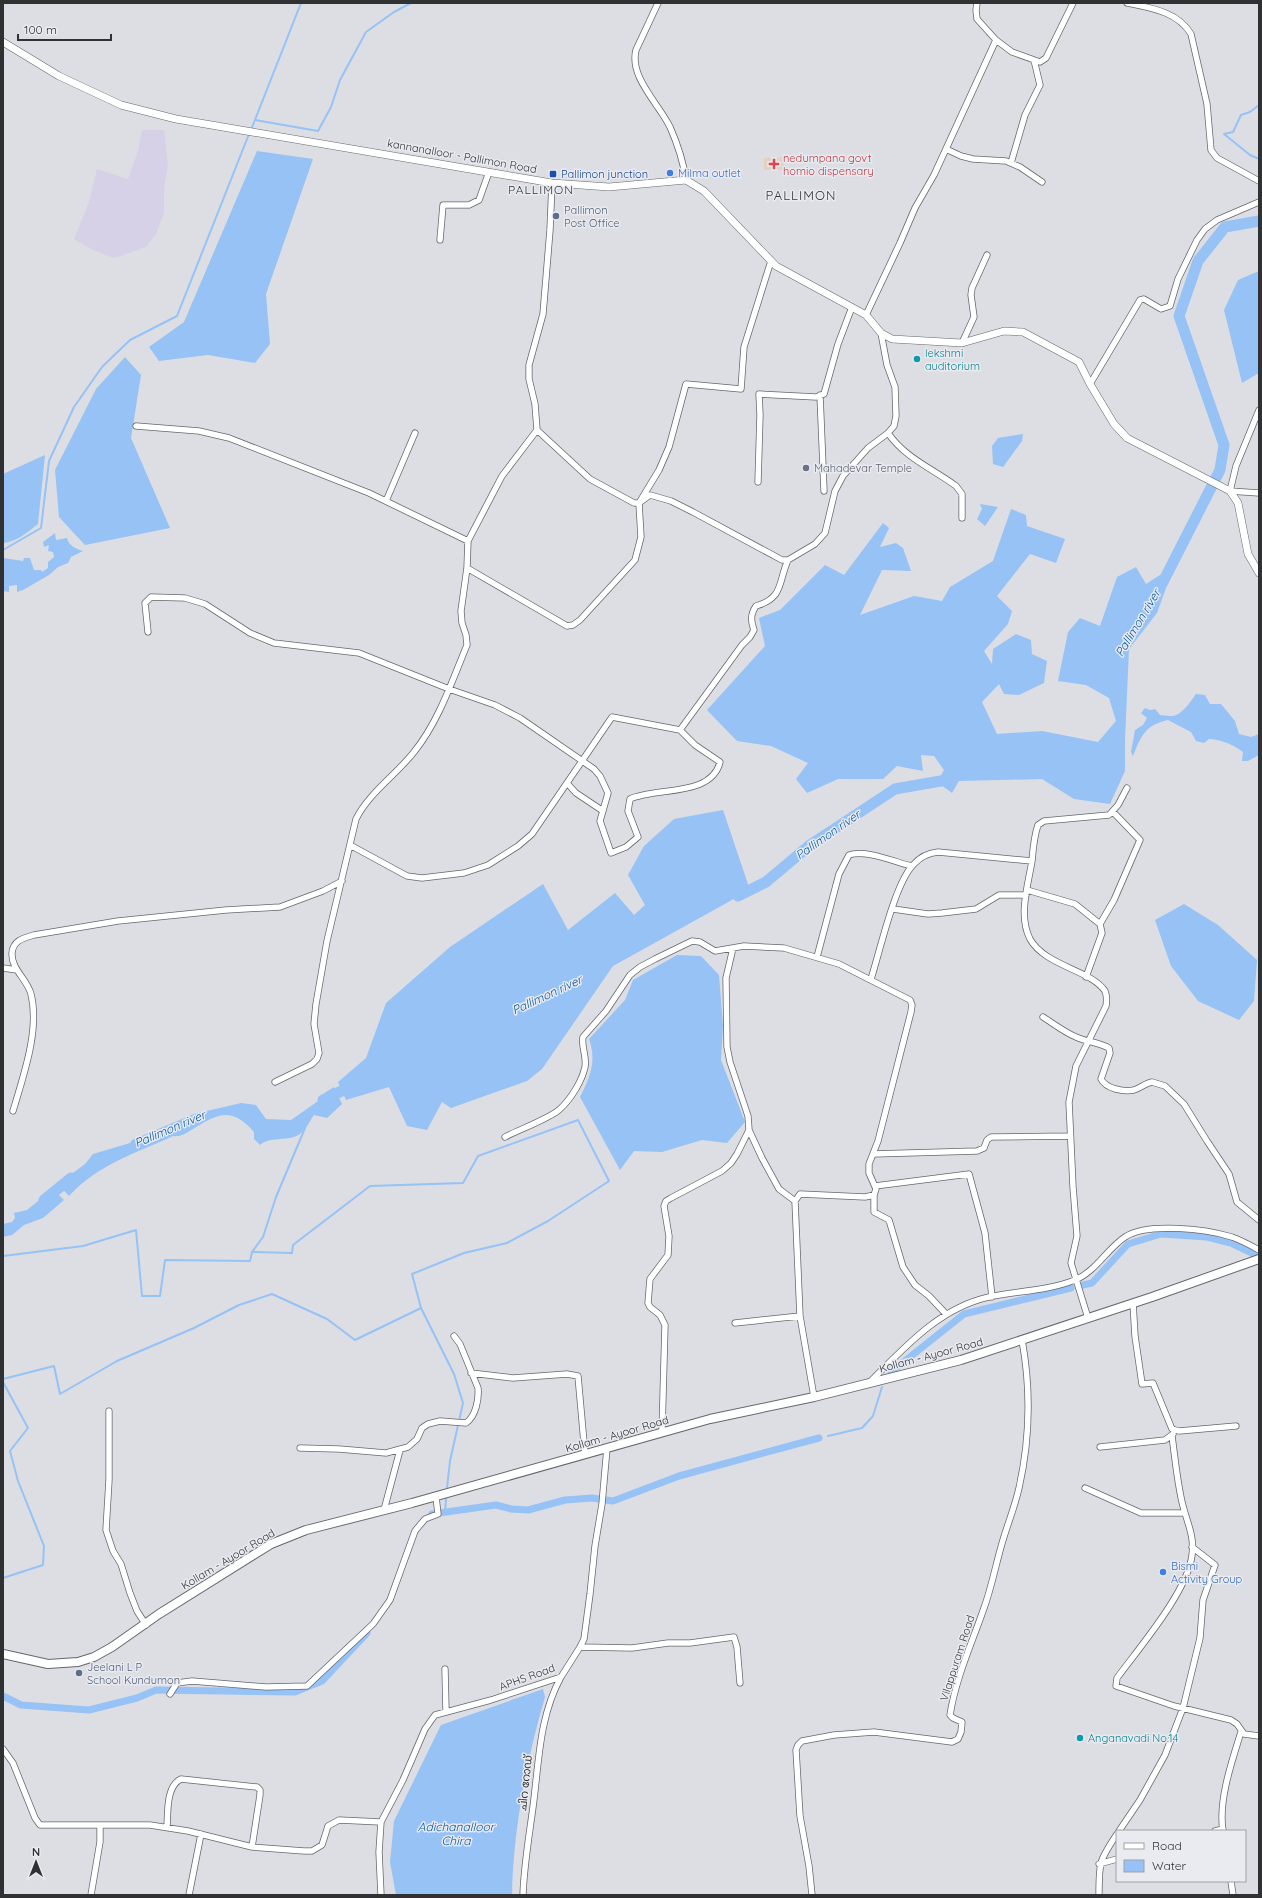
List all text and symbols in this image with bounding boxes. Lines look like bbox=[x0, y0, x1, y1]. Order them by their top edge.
scale bar bbox=[18, 16, 111, 42]
text: 100 m bbox=[24, 22, 57, 37]
street label: kannanalloor - Pallimon Road bbox=[386, 136, 538, 176]
place label: nedumpana govt homio dispensary bbox=[783, 151, 874, 178]
marker: nedumpana govt homio dispensary bbox=[768, 158, 780, 170]
place label: Milma outlet bbox=[678, 166, 741, 180]
place label: Pallimon junction bbox=[561, 167, 648, 181]
marker: Milma outlet bbox=[665, 168, 675, 178]
marker: Pallimon junction bbox=[548, 169, 558, 179]
district label: PALLIMON bbox=[508, 182, 574, 197]
district label: PALLIMON bbox=[766, 187, 836, 203]
place label: Pallimon Post Office bbox=[564, 203, 620, 230]
marker: Pallimon Post Office bbox=[551, 211, 561, 221]
place label: lekshmi auditorium bbox=[925, 346, 980, 373]
marker: lekshmi auditorium bbox=[912, 354, 922, 364]
place label: Mahadevar Temple bbox=[814, 461, 912, 475]
marker: Mahadevar Temple bbox=[801, 463, 811, 473]
water label: Pallimon river bbox=[1112, 585, 1164, 659]
water label: Pallimon river bbox=[792, 806, 864, 862]
water label: Pallimon river bbox=[509, 971, 586, 1017]
water label: Pallimon river bbox=[132, 1106, 209, 1150]
street label: Kollam - Ayoor Road bbox=[878, 1334, 984, 1376]
street label: Kollam - Ayoor Road bbox=[564, 1413, 670, 1455]
street label: Kollam - Ayoor Road bbox=[179, 1526, 277, 1592]
place label: Bismi Activity Group bbox=[1171, 1559, 1243, 1586]
marker: Bismi Activity Group bbox=[1158, 1567, 1168, 1577]
street label: Vilappuram Road bbox=[937, 1613, 977, 1703]
place label: Jeelani L P School Kundumon bbox=[87, 1660, 180, 1687]
street label: APHS Road bbox=[497, 1660, 557, 1694]
marker: Jeelani L P School Kundumon bbox=[74, 1668, 84, 1678]
place label: Anganavadi No.14 bbox=[1088, 1731, 1178, 1745]
marker: Anganavadi No.14 bbox=[1075, 1733, 1085, 1743]
street label: ചിറ റോഡ് bbox=[515, 1753, 535, 1812]
water label: Adichanalloor Chira bbox=[418, 1819, 496, 1848]
legend bbox=[1116, 1830, 1246, 1882]
text: Road bbox=[1152, 1838, 1182, 1853]
north arrow bbox=[16, 1842, 56, 1882]
text: N bbox=[32, 1845, 40, 1859]
text: Water bbox=[1152, 1858, 1187, 1873]

